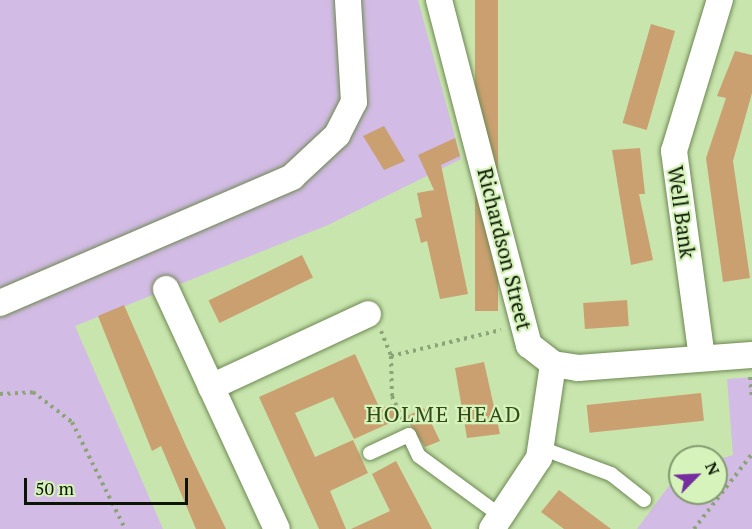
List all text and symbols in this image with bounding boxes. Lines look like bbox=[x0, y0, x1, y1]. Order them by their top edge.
street label: Well Bank bbox=[663, 164, 701, 260]
street label: Richardson Street bbox=[473, 165, 537, 333]
district label: HOLME HEAD bbox=[366, 401, 522, 427]
north arrow bbox=[668, 445, 728, 505]
text: N bbox=[700, 458, 725, 479]
scale bar bbox=[27, 466, 190, 504]
text: 50 m bbox=[35, 476, 74, 500]

